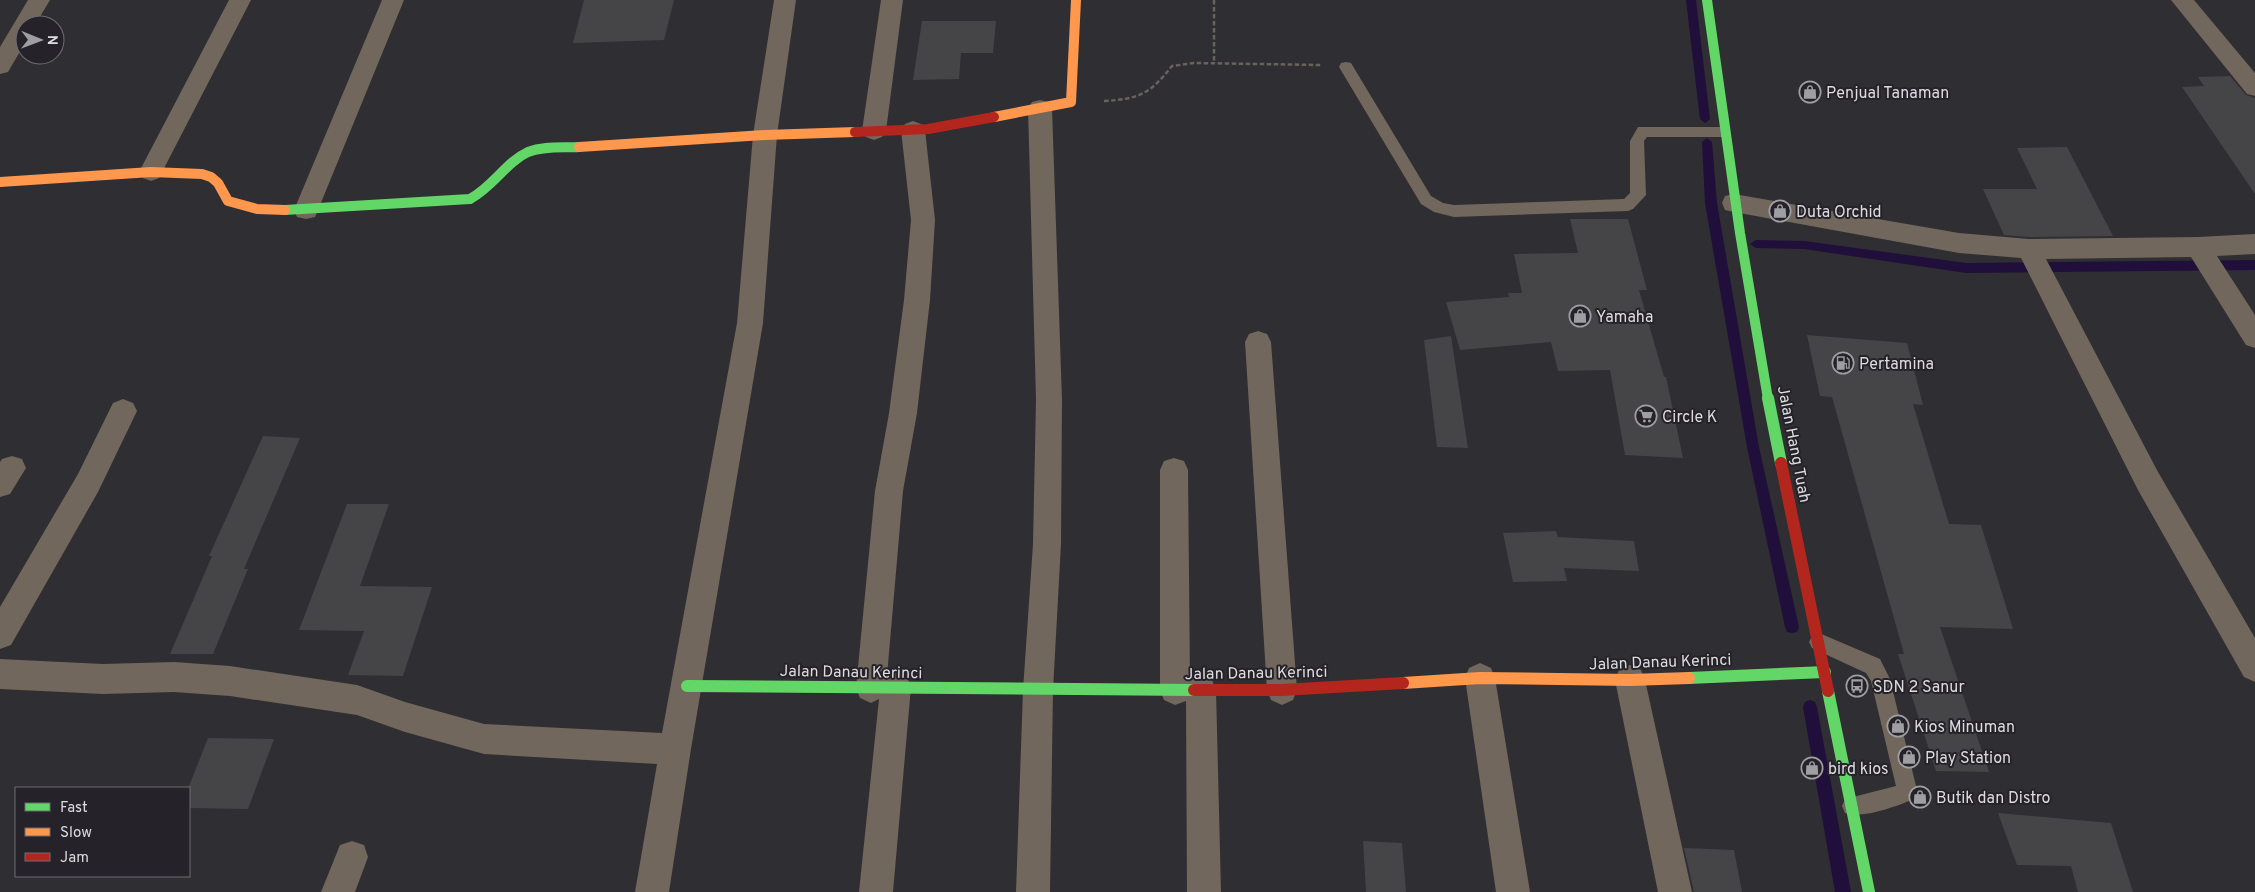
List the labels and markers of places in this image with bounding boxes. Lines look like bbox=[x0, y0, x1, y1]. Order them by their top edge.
shop icon: Penjual Tanaman bbox=[1798, 80, 1822, 104]
place label: Penjual Tanaman bbox=[1826, 84, 1949, 104]
shop icon: Duta Orchid bbox=[1768, 199, 1792, 223]
place label: Duta Orchid bbox=[1796, 203, 1882, 223]
shop icon: Yamaha bbox=[1568, 304, 1592, 328]
place label: Yamaha bbox=[1596, 308, 1653, 328]
fuel station icon: Pertamina bbox=[1831, 351, 1855, 375]
place label: Pertamina bbox=[1859, 355, 1934, 375]
supermarket icon: Circle K bbox=[1634, 404, 1658, 428]
place label: Circle K bbox=[1662, 408, 1717, 428]
bus stop icon: SDN 2 Sanur bbox=[1845, 674, 1869, 698]
place label: SDN 2 Sanur bbox=[1873, 678, 1965, 698]
shop icon: Kios Minuman bbox=[1886, 714, 1910, 738]
place label: Kios Minuman bbox=[1914, 718, 2015, 738]
shop icon: Play Station bbox=[1897, 745, 1921, 769]
place label: Play Station bbox=[1925, 749, 2011, 769]
shop icon: bird kios bbox=[1800, 756, 1824, 780]
place label: bird kios bbox=[1828, 760, 1888, 780]
shop icon: Butik dan Distro bbox=[1908, 785, 1932, 809]
place label: Butik dan Distro bbox=[1936, 789, 2050, 809]

